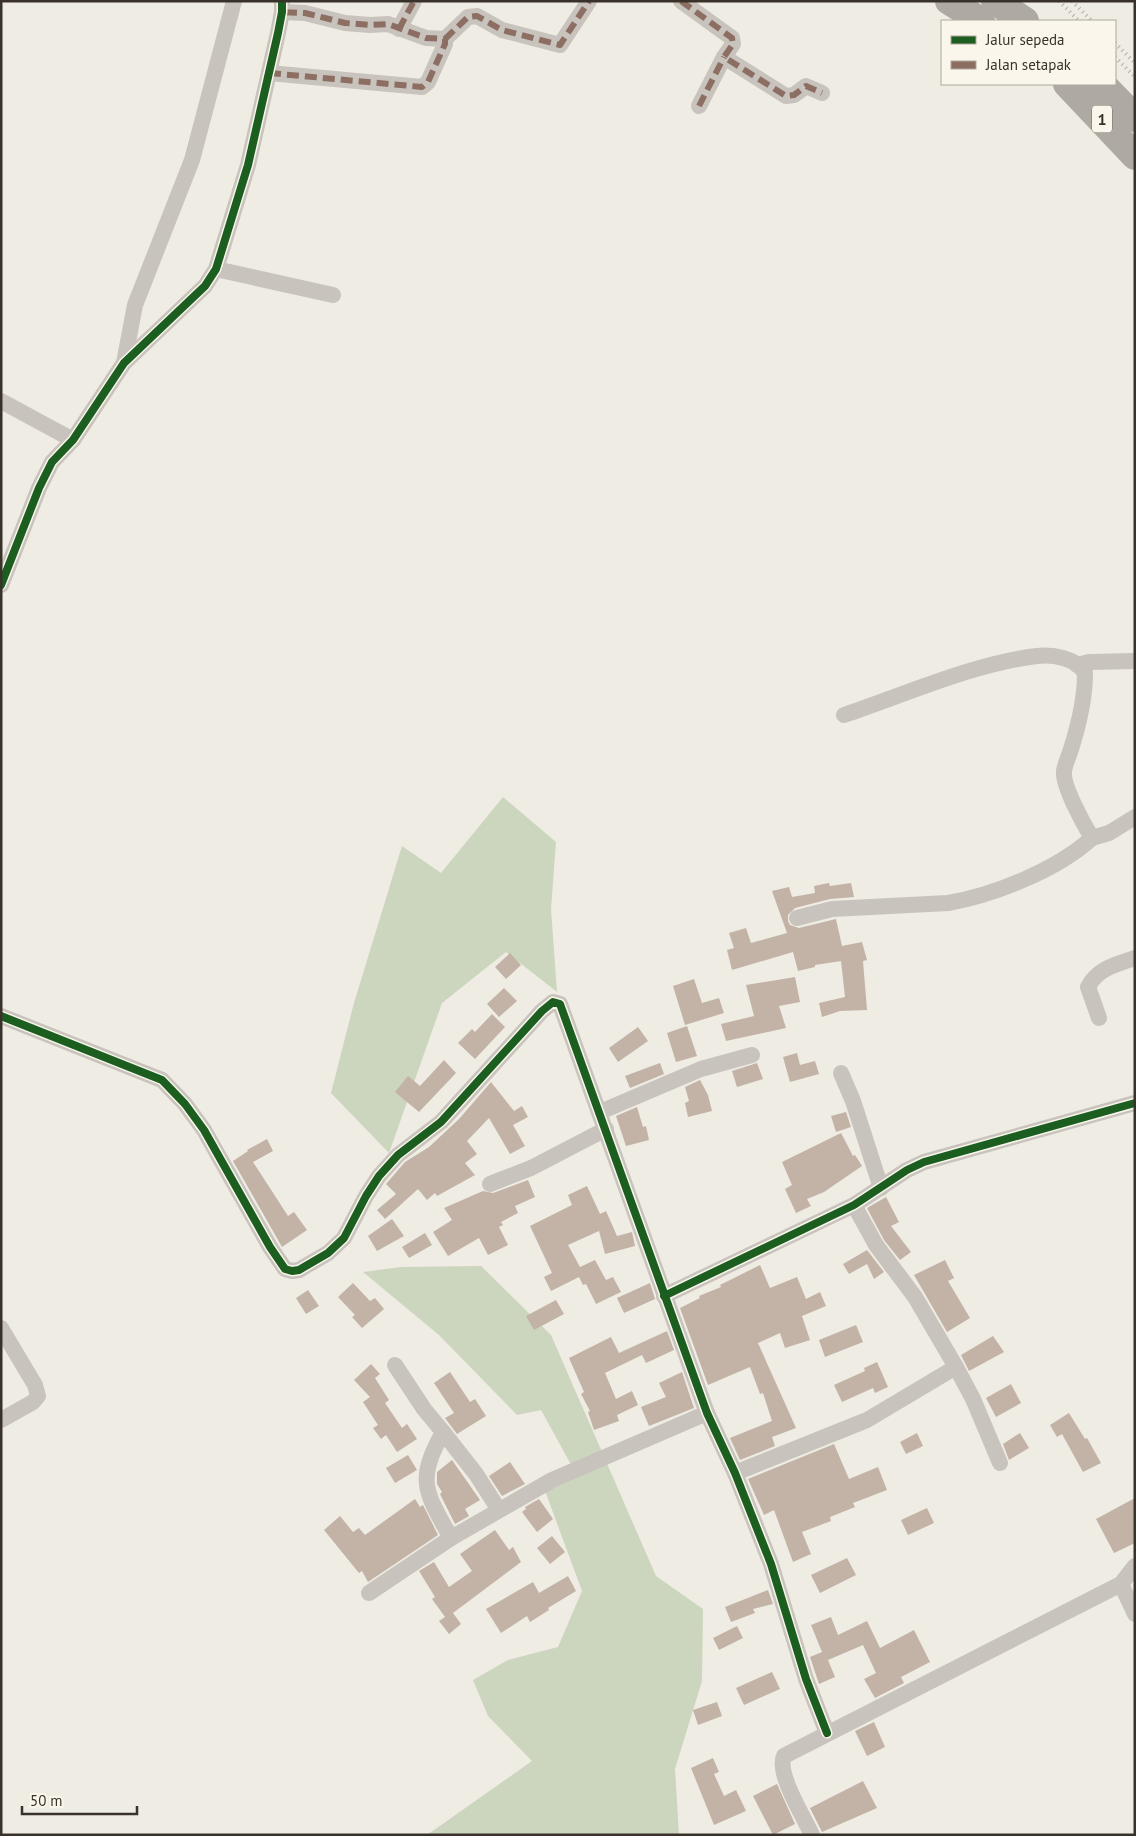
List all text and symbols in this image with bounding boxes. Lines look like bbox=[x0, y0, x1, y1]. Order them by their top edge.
legend bbox=[941, 20, 1116, 85]
text: Jalur sepeda bbox=[985, 30, 1065, 49]
text: Jalan setapak bbox=[985, 55, 1072, 74]
road number: 1 bbox=[1092, 106, 1112, 132]
scale bar bbox=[22, 1784, 138, 1816]
text: 50 m bbox=[30, 1791, 63, 1810]

